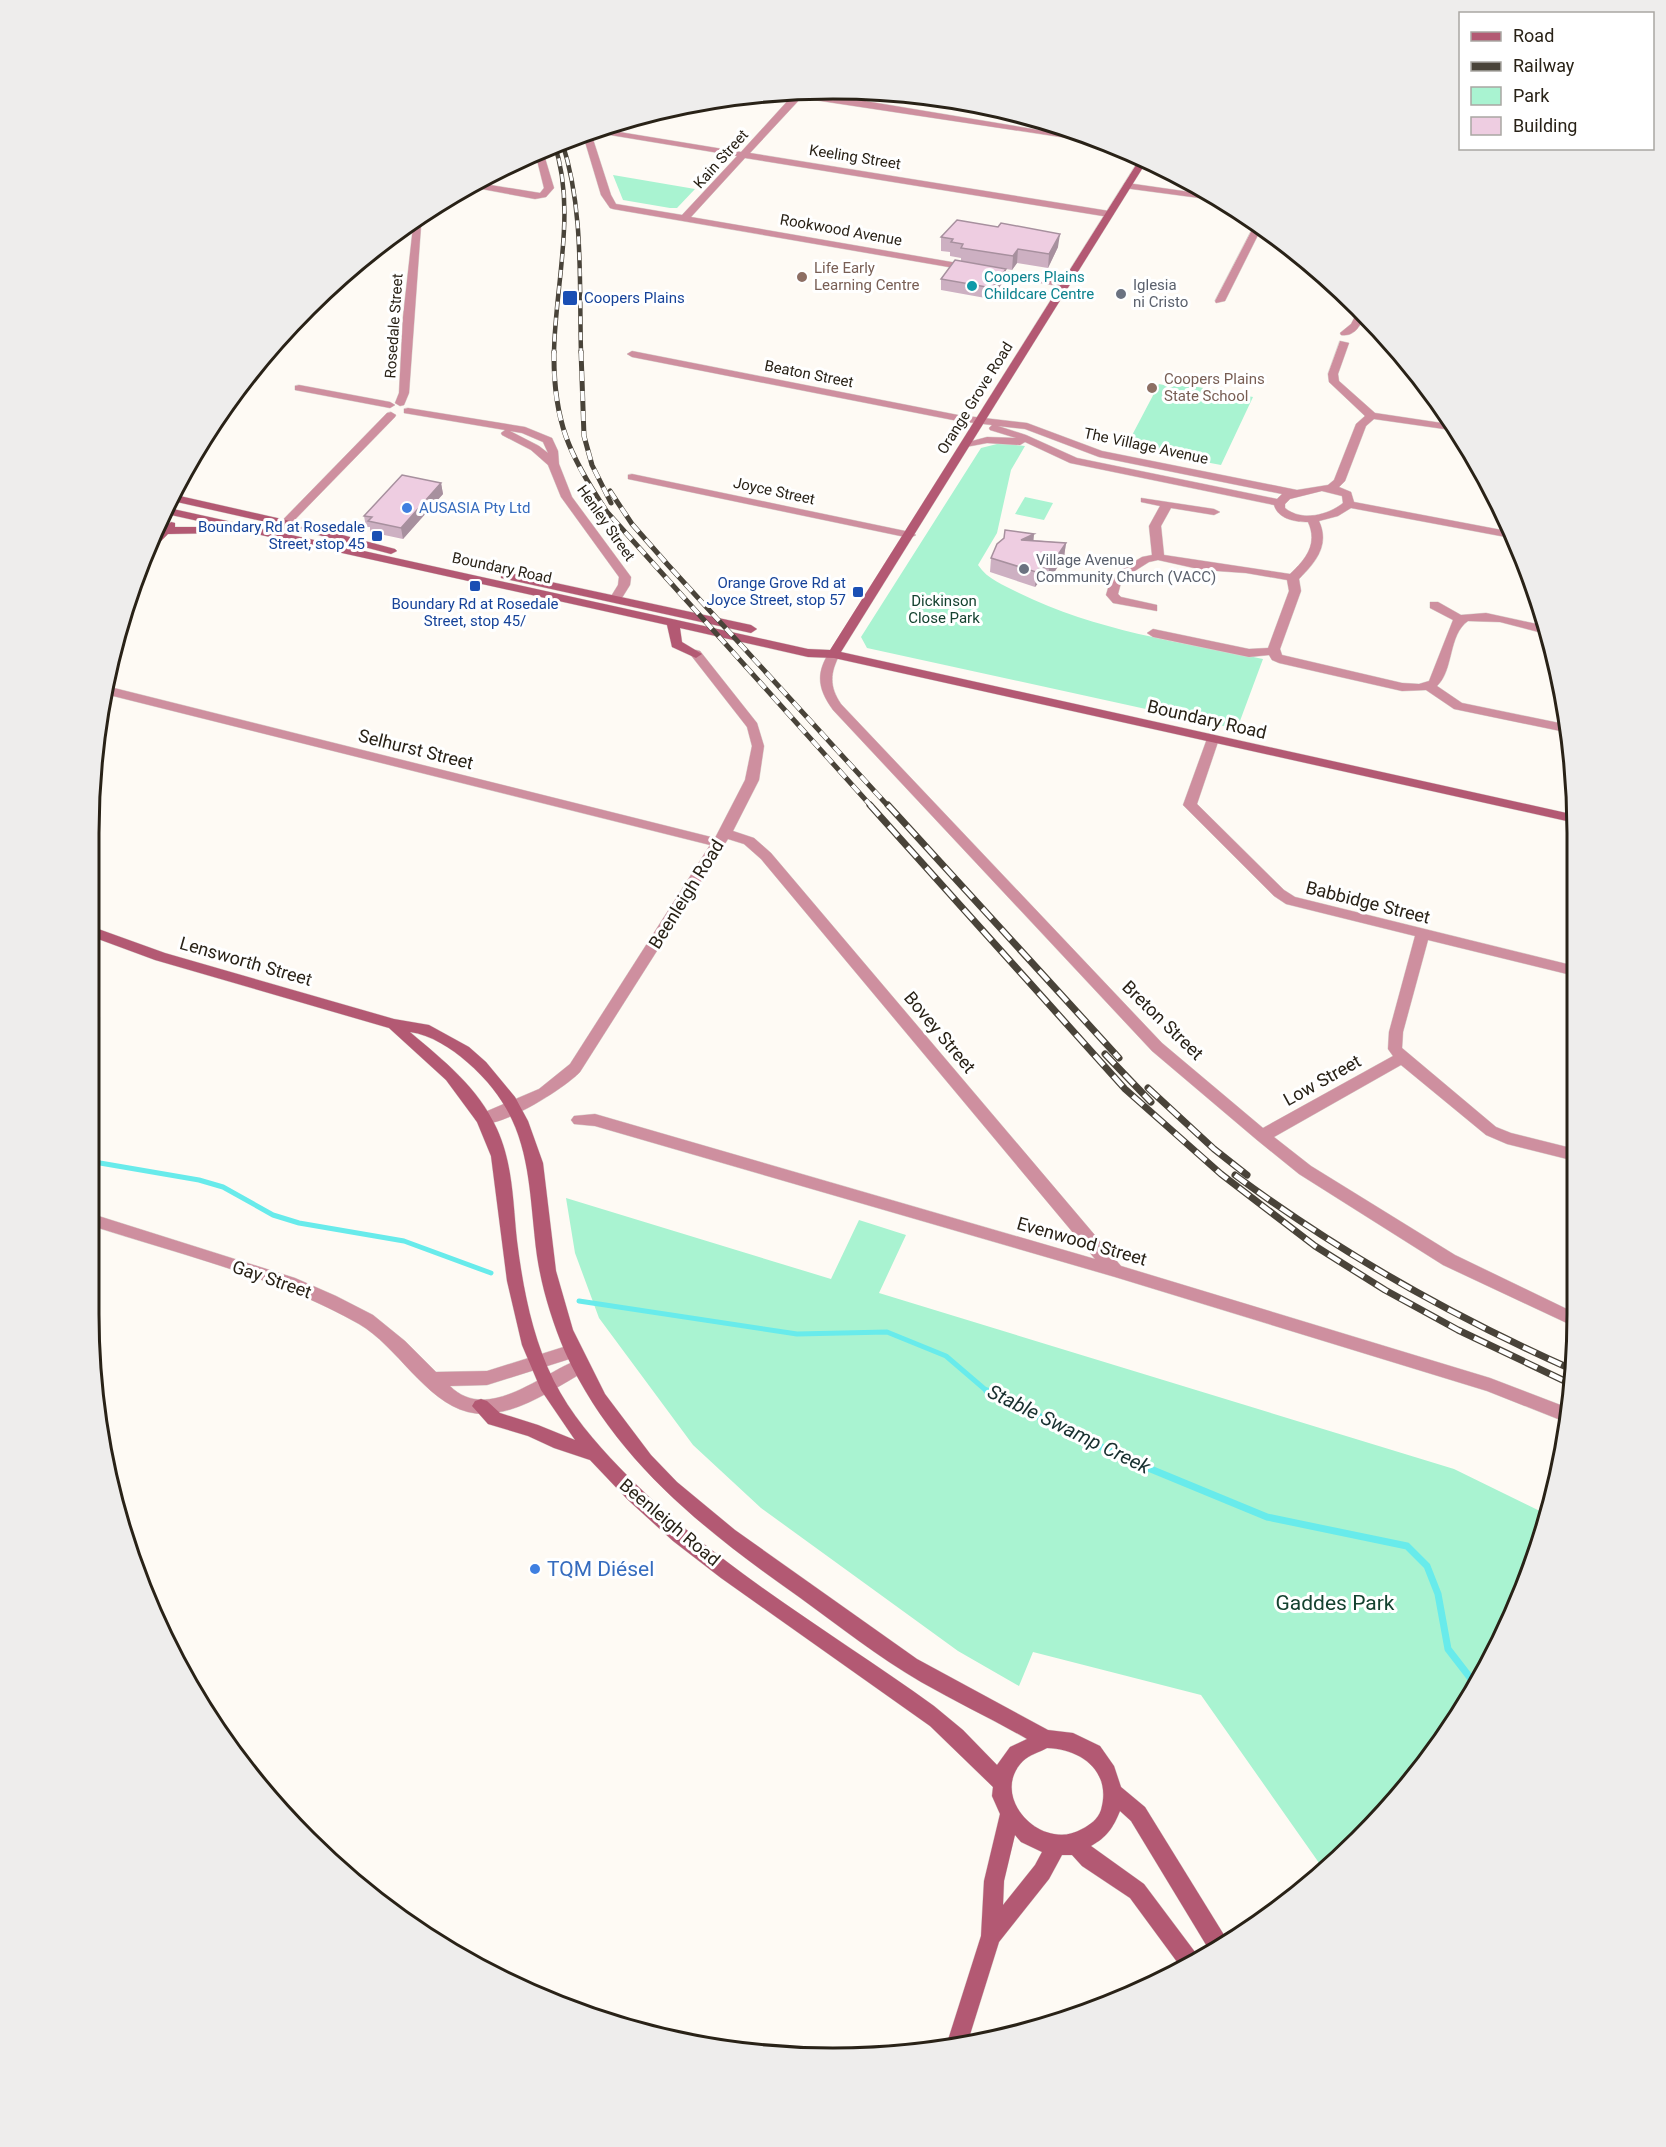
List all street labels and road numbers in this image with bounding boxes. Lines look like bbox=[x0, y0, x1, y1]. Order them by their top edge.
street label: Kain Street bbox=[690, 126, 752, 192]
street label: Keeling Street bbox=[808, 141, 902, 173]
street label: Rookwood Avenue bbox=[779, 210, 903, 250]
street label: Rosedale Street bbox=[381, 273, 407, 379]
street label: Orange Grove Road bbox=[933, 339, 1017, 457]
street label: Beaton Street bbox=[763, 357, 855, 391]
street label: The Village Avenue bbox=[1082, 424, 1210, 468]
street label: Joyce Street bbox=[732, 474, 816, 508]
street label: Henley Street bbox=[573, 481, 639, 565]
street label: Boundary Road bbox=[450, 549, 554, 587]
street label: Boundary Road bbox=[1145, 695, 1269, 743]
street label: Selhurst Street bbox=[356, 725, 476, 773]
street label: Beenleigh Road bbox=[644, 836, 728, 952]
street label: Babbidge Street bbox=[1304, 876, 1432, 928]
street label: Lensworth Street bbox=[177, 932, 315, 990]
street label: Breton Street bbox=[1118, 976, 1208, 1064]
street label: Bovey Street bbox=[900, 987, 980, 1077]
street label: Low Street bbox=[1280, 1050, 1365, 1110]
street label: Evenwood Street bbox=[1015, 1212, 1150, 1270]
street label: Gay Street bbox=[230, 1256, 314, 1302]
street label: Beenleigh Road bbox=[616, 1474, 724, 1570]

